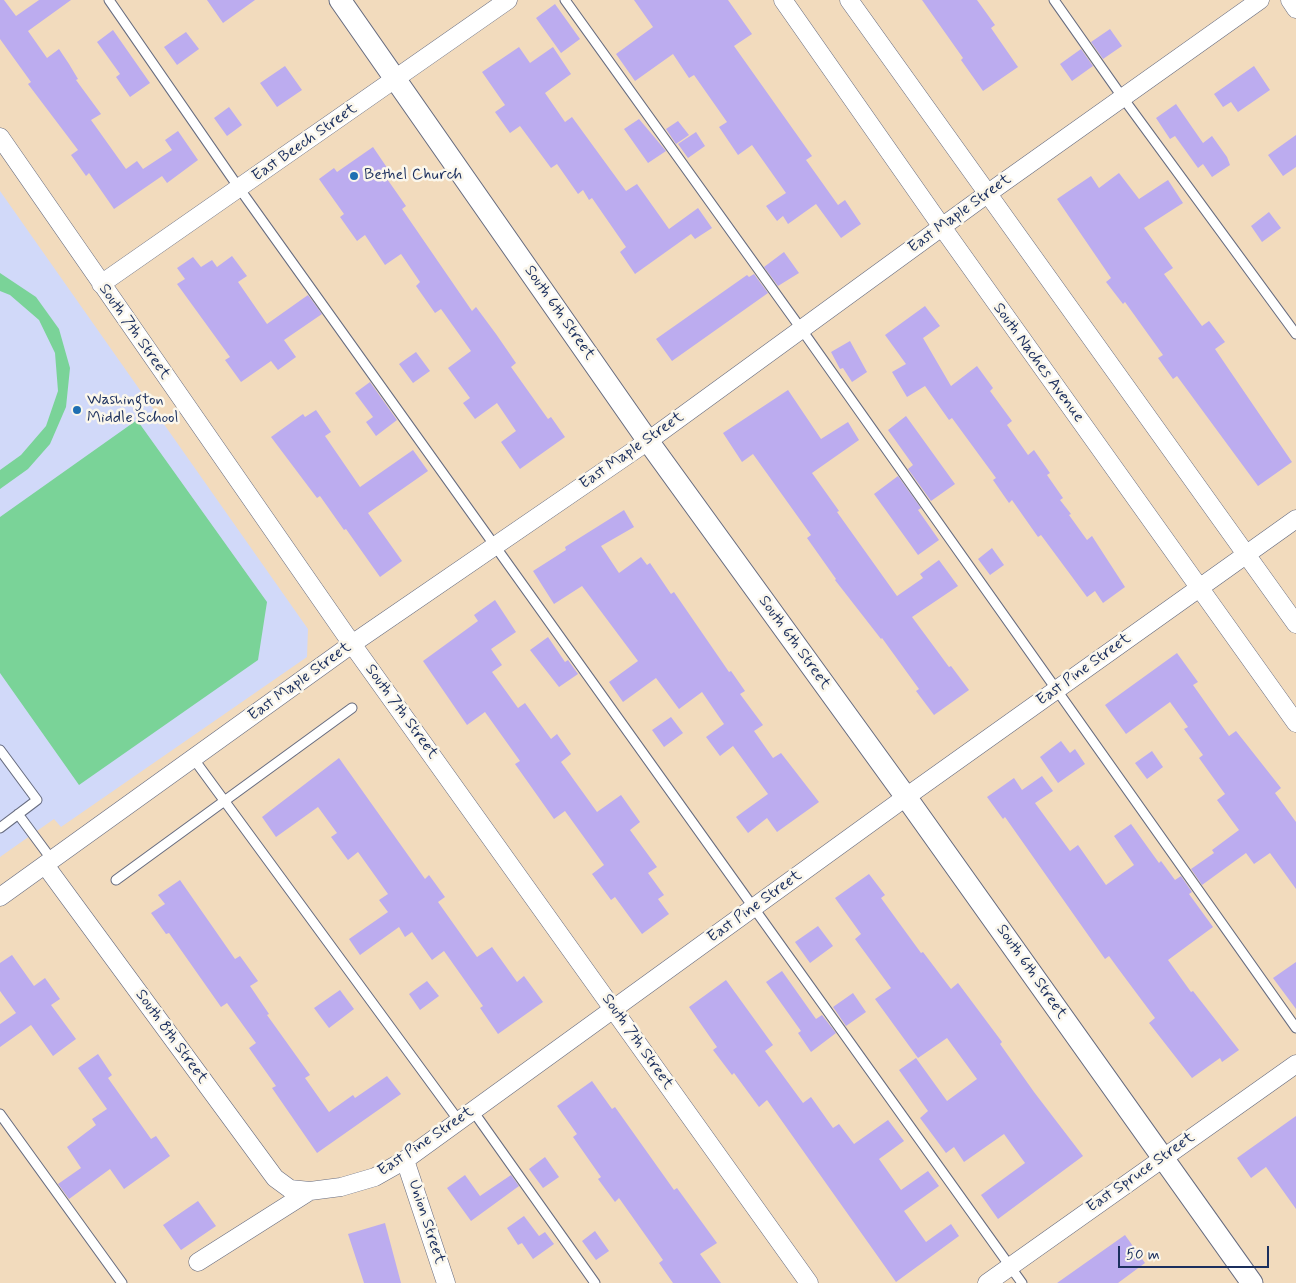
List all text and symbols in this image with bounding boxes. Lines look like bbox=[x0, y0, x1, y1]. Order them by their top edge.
street label: East Beech Street bbox=[249, 100, 361, 186]
place label: Bethel Church bbox=[364, 166, 462, 186]
marker: Bethel Church bbox=[348, 170, 360, 182]
street label: East Maple Street bbox=[905, 170, 1015, 258]
street label: South 6th Street bbox=[519, 262, 599, 364]
street label: South 7th Street bbox=[94, 280, 174, 384]
street label: South Naches Avenue bbox=[988, 300, 1088, 426]
place label: Washington Middle School bbox=[87, 391, 178, 429]
marker: Washington Middle School bbox=[71, 404, 83, 416]
street label: East Maple Street bbox=[576, 408, 688, 494]
street label: South 6th Street bbox=[754, 593, 834, 693]
street label: East Pine Street bbox=[1033, 629, 1135, 711]
street label: East Maple Street bbox=[245, 638, 355, 726]
street label: South 7th Street bbox=[360, 661, 442, 763]
street label: East Pine Street bbox=[704, 866, 806, 948]
street label: South 6th Street bbox=[991, 921, 1071, 1023]
street label: South 8th Street bbox=[130, 986, 212, 1088]
street label: South 7th Street bbox=[597, 990, 677, 1094]
street label: East Pine Street bbox=[374, 1103, 478, 1181]
street label: East Spruce Street bbox=[1083, 1129, 1199, 1217]
street label: Union Street bbox=[403, 1177, 449, 1267]
scale bar bbox=[1121, 1236, 1272, 1268]
text: 50 m bbox=[1126, 1245, 1160, 1265]

